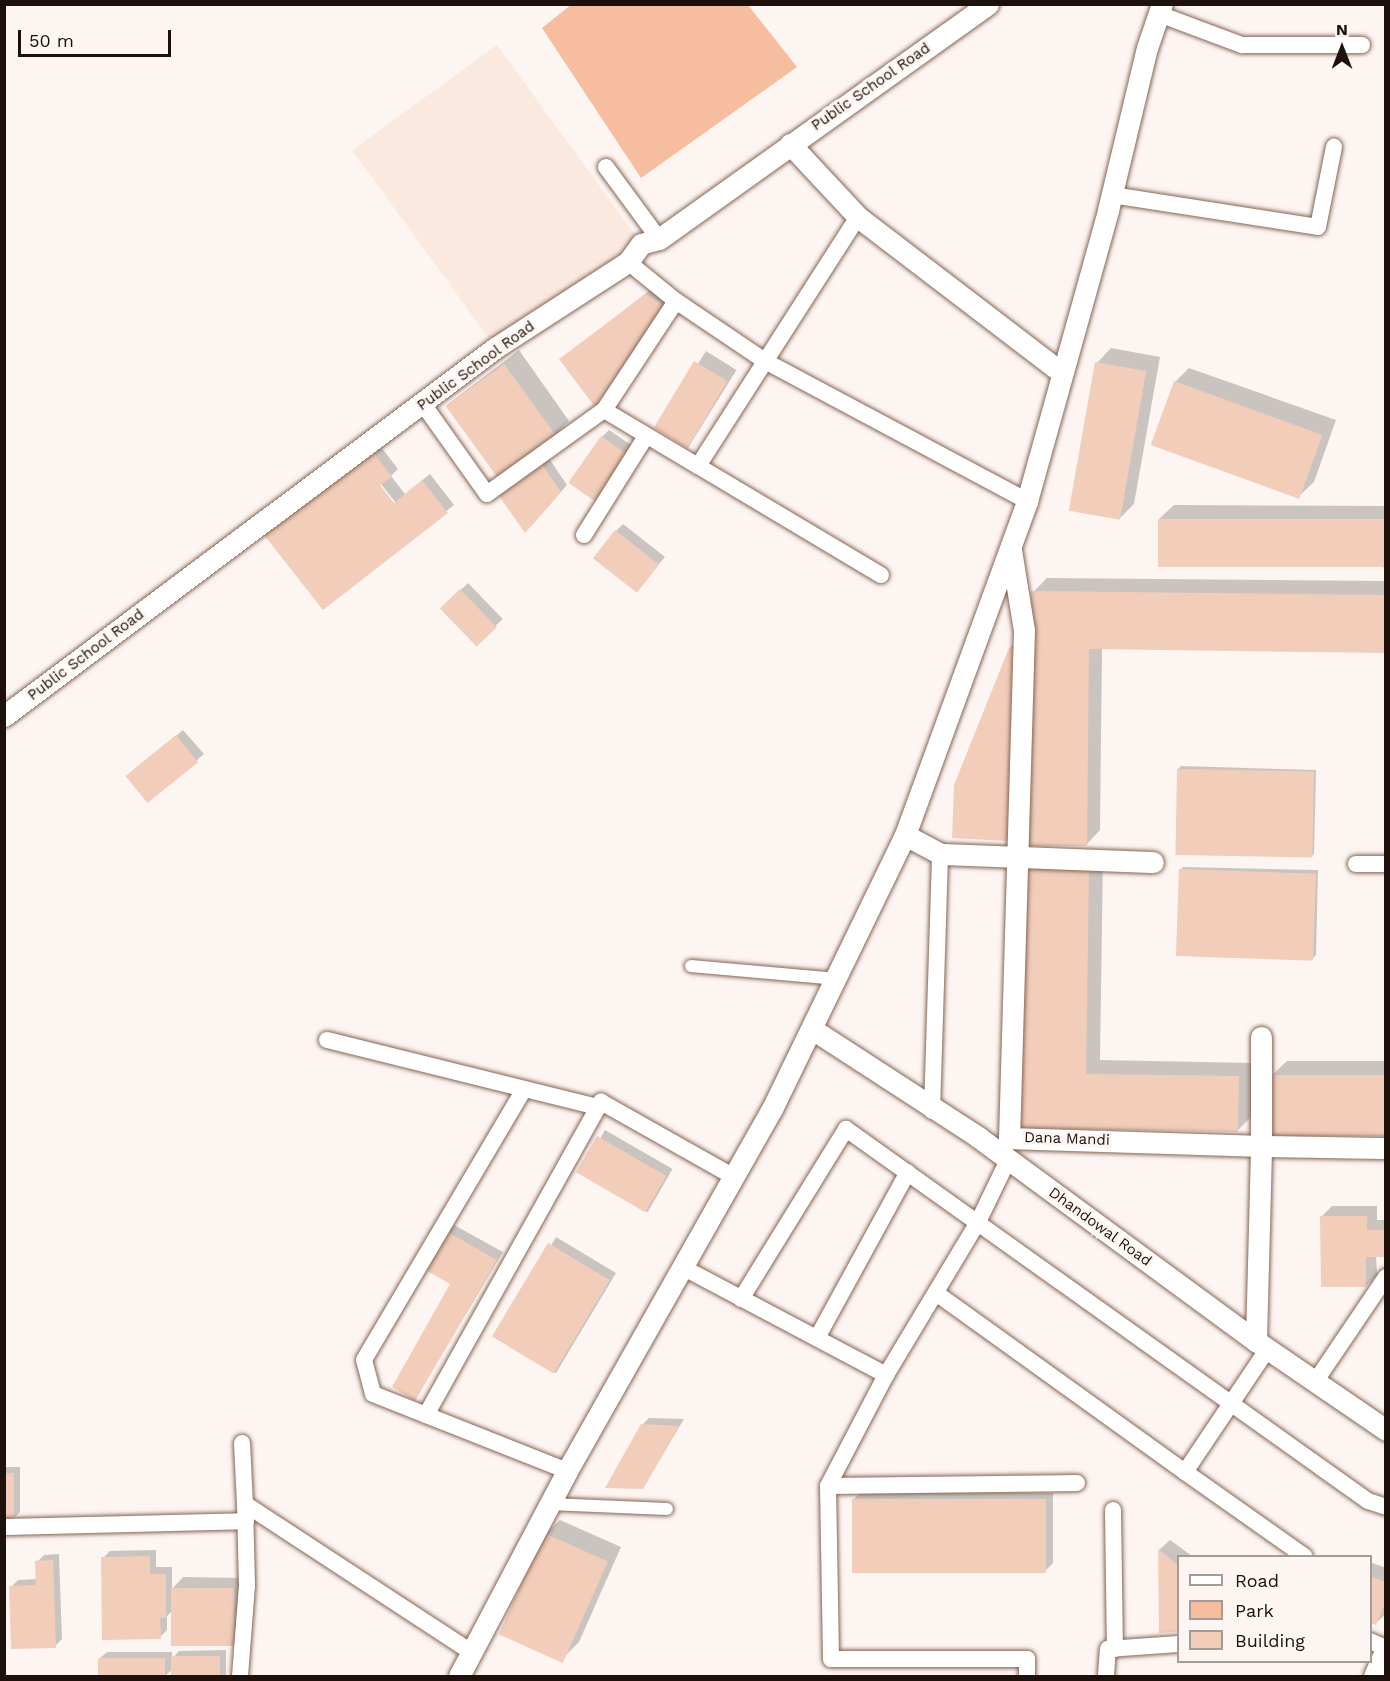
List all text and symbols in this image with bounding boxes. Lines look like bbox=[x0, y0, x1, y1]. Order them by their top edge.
scale bar bbox=[21, 18, 174, 56]
north arrow bbox=[1312, 18, 1372, 78]
text: N bbox=[1336, 20, 1348, 39]
text: 50 m bbox=[29, 30, 74, 51]
street label: Public School Road bbox=[808, 39, 934, 135]
street label: Public School Road bbox=[413, 317, 539, 415]
street label: Public School Road bbox=[24, 605, 148, 705]
street label: Dana Mandi bbox=[1024, 1129, 1110, 1149]
street label: Dhandowal Road bbox=[1045, 1184, 1155, 1270]
legend bbox=[1177, 1555, 1372, 1663]
text: Road bbox=[1235, 1570, 1279, 1591]
text: Park bbox=[1235, 1600, 1274, 1621]
text: Building bbox=[1235, 1630, 1305, 1651]

